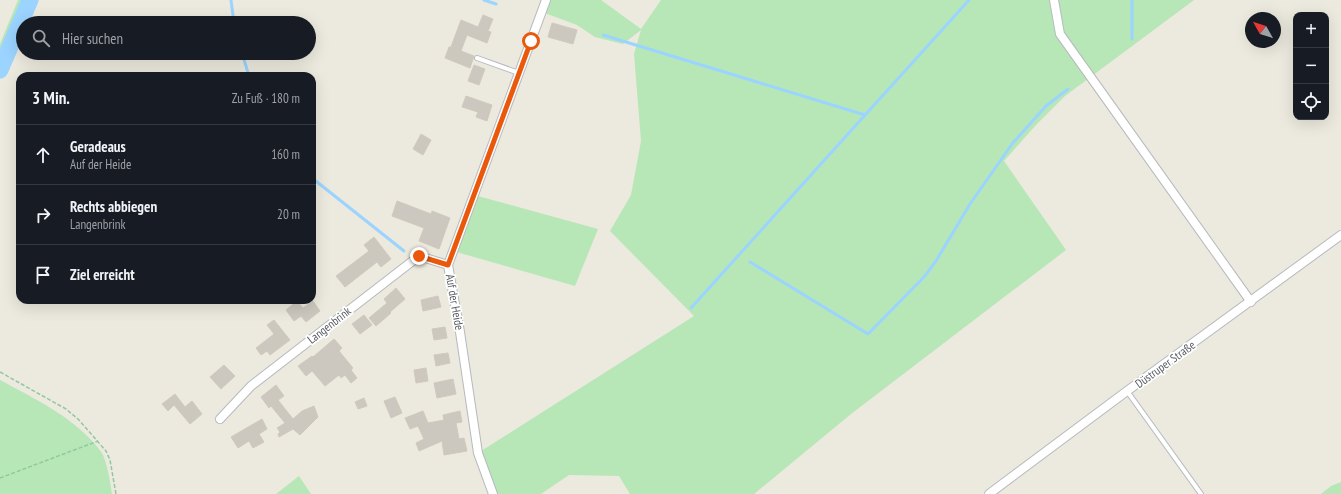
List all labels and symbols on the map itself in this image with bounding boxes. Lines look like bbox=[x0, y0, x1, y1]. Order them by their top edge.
north arrow bbox=[1245, 12, 1281, 48]
route start bbox=[522, 32, 540, 50]
route end bbox=[410, 247, 428, 265]
street label: Auf der Heide bbox=[443, 273, 467, 331]
street label: Langenbrink bbox=[304, 303, 354, 347]
street label: Düstruper Straße bbox=[1132, 337, 1198, 391]

